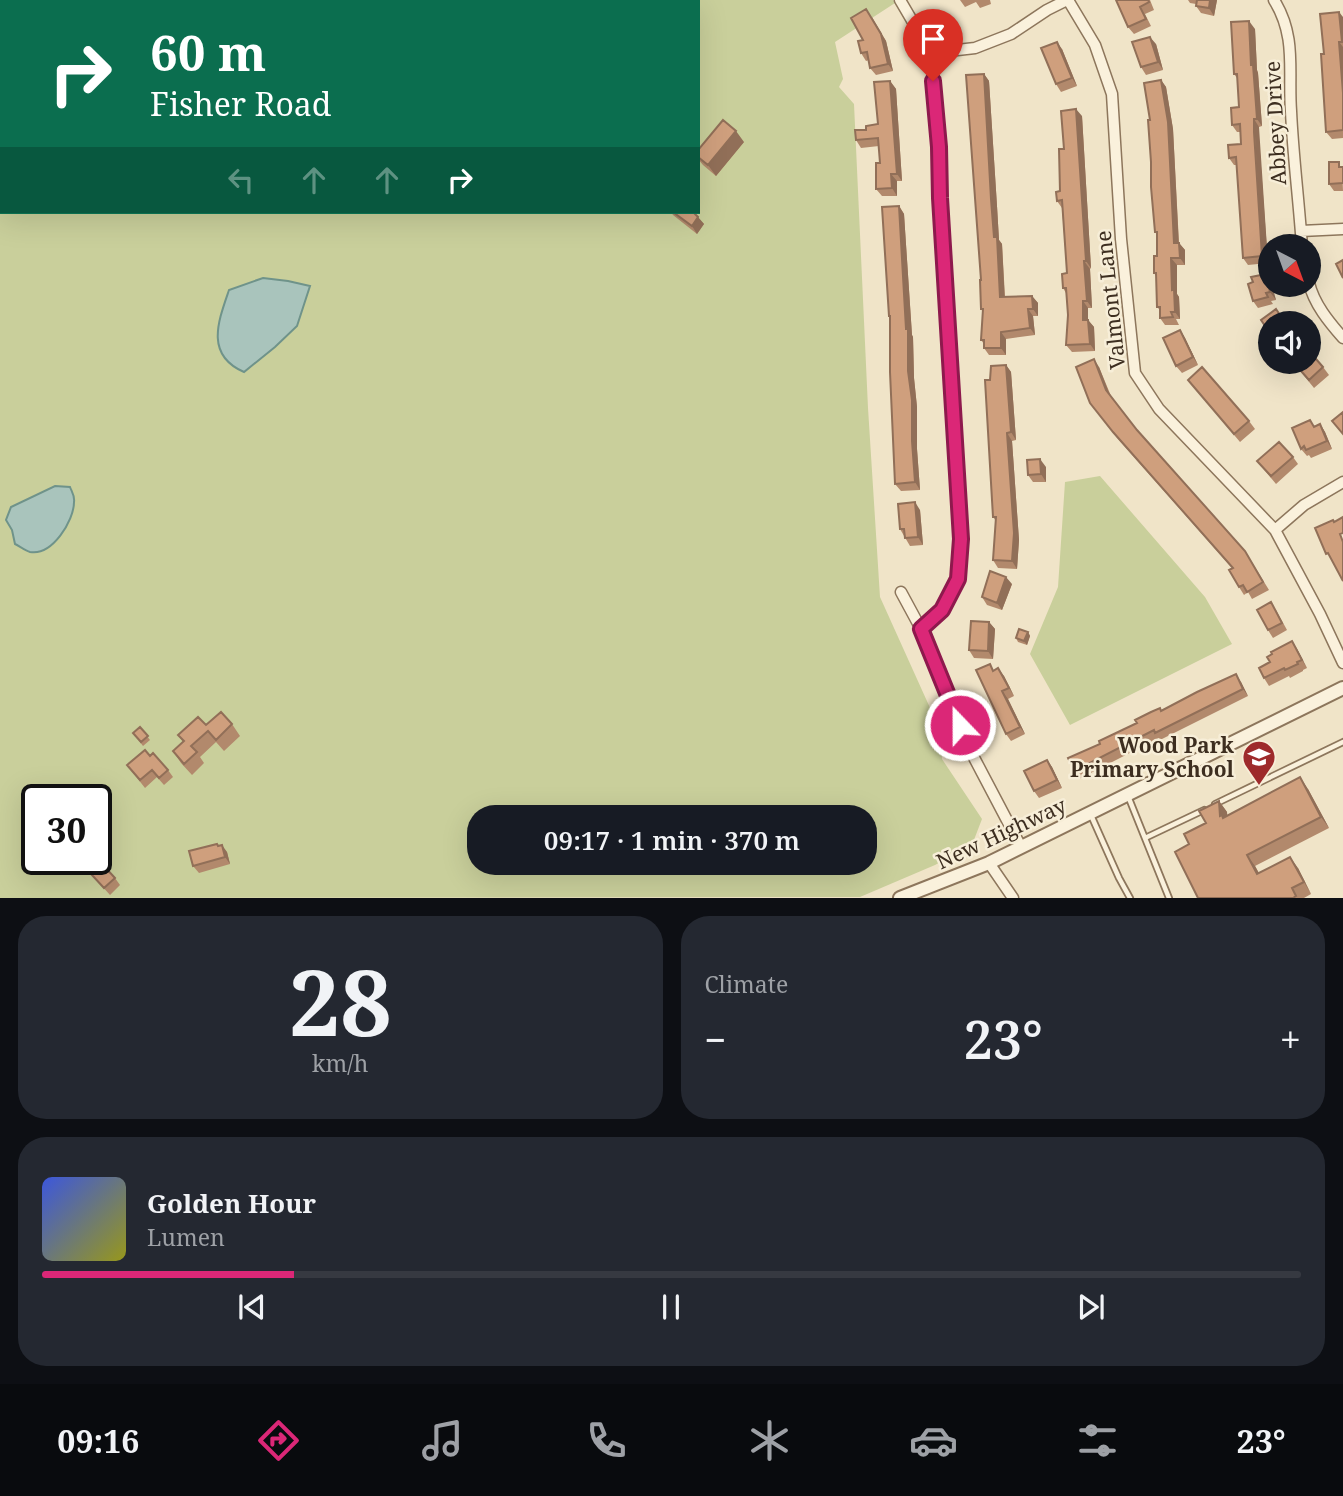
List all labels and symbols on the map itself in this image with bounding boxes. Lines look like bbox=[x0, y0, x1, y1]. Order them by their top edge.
pin bbox=[903, 9, 963, 81]
street label: Abbey Drive bbox=[1258, 60, 1292, 186]
street label: Valmont Lane bbox=[1089, 229, 1131, 371]
north arrow bbox=[1258, 234, 1321, 298]
position arrow bbox=[923, 688, 997, 762]
place label: Wood Park Primary School bbox=[1070, 731, 1235, 783]
school or university icon: Wood Park Primary School bbox=[1240, 738, 1278, 787]
speed limit sign: 30 bbox=[21, 784, 112, 875]
street label: New Highway bbox=[932, 791, 1071, 875]

